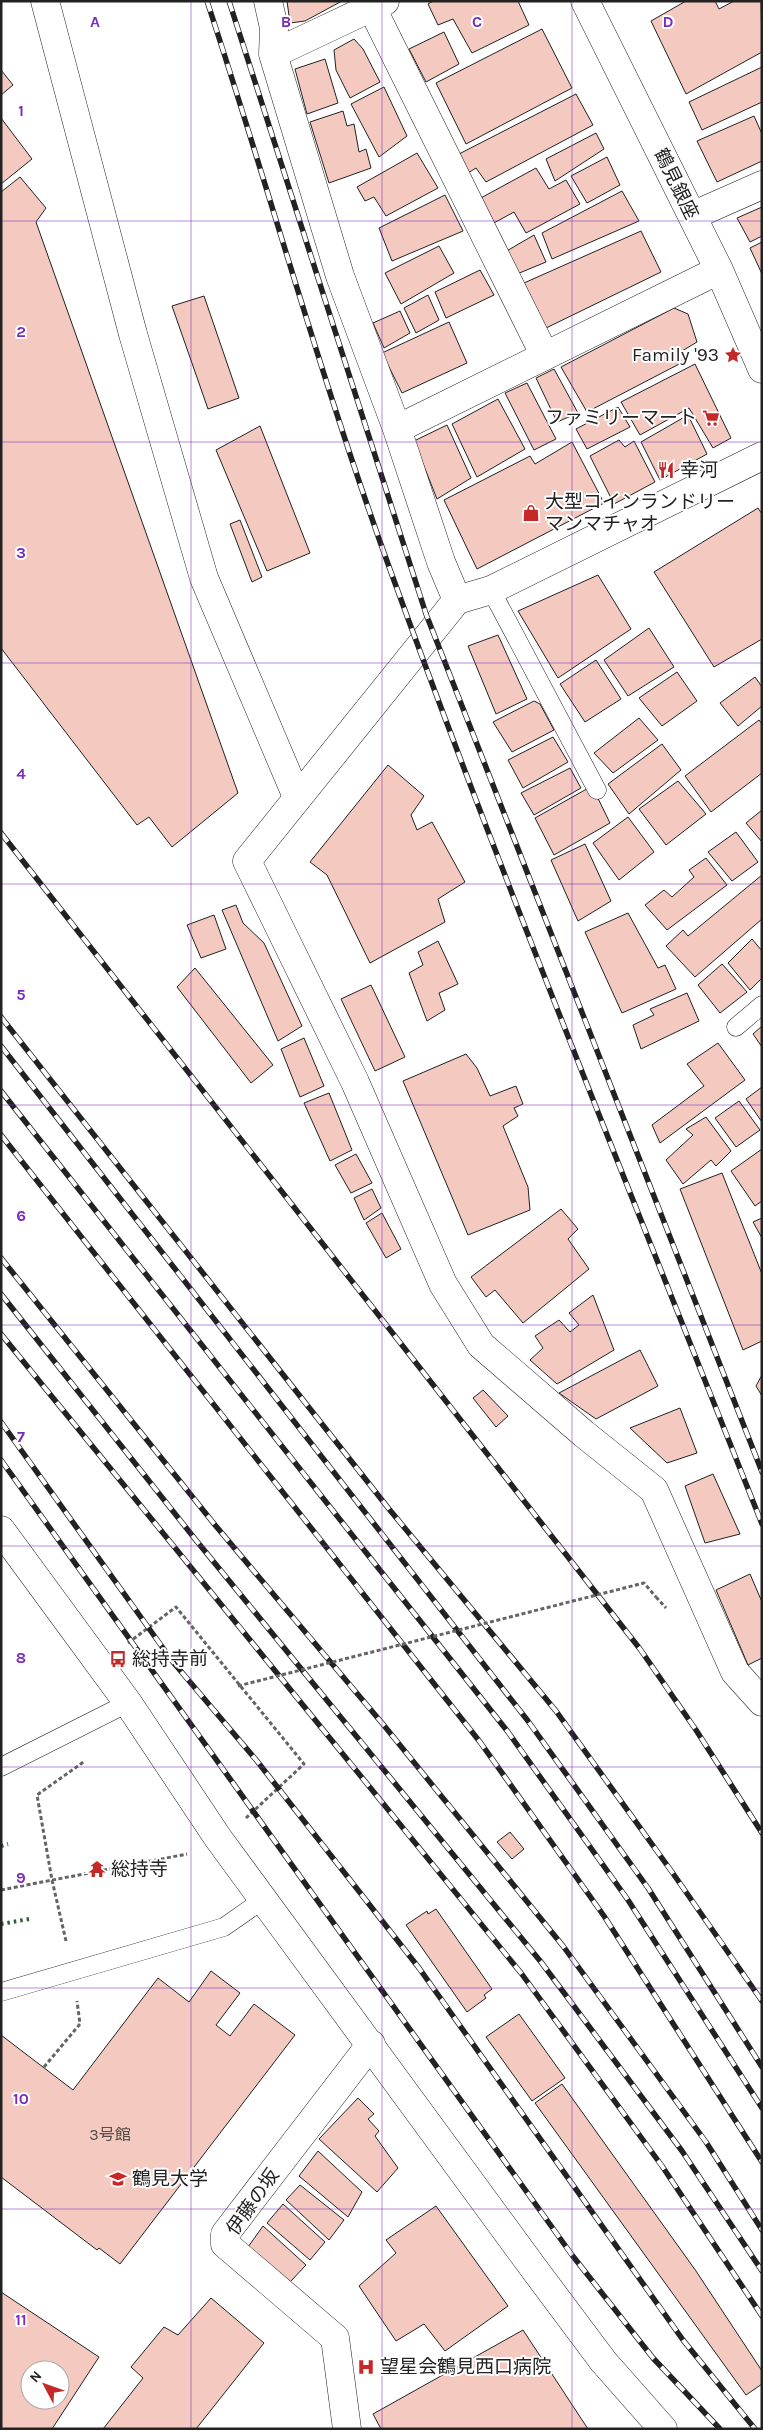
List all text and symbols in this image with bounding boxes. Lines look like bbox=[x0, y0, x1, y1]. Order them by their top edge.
text: A bbox=[90, 12, 100, 31]
text: B bbox=[281, 12, 291, 31]
text: C bbox=[472, 12, 482, 31]
text: D bbox=[663, 12, 674, 31]
text: 1 bbox=[18, 101, 24, 120]
street label: 鶴見銀座 bbox=[649, 145, 703, 223]
text: 2 bbox=[16, 322, 26, 341]
place label: Family '93 bbox=[632, 344, 719, 366]
place icon: Family '93 bbox=[723, 345, 743, 365]
place label: ファミリーマート bbox=[545, 407, 697, 429]
supermarket icon: ファミリーマート bbox=[701, 408, 721, 428]
place label: 幸河 bbox=[680, 459, 718, 481]
restaurant icon: 幸河 bbox=[656, 460, 676, 480]
place label: 大型コインランドリー マンマチャオ bbox=[545, 491, 735, 535]
shop icon: 大型コインランドリー マンマチャオ bbox=[521, 503, 541, 523]
text: 3 bbox=[16, 543, 26, 562]
text: 4 bbox=[16, 764, 26, 783]
text: 5 bbox=[16, 985, 26, 1004]
text: 6 bbox=[16, 1206, 26, 1225]
text: 7 bbox=[17, 1427, 25, 1446]
text: 8 bbox=[16, 1648, 26, 1667]
place label: 総持寺前 bbox=[132, 1648, 208, 1670]
bus stop icon: 総持寺前 bbox=[108, 1649, 128, 1669]
place label: 総持寺 bbox=[111, 1858, 168, 1880]
temple icon: 総持寺 bbox=[87, 1859, 107, 1879]
text: 9 bbox=[16, 1868, 26, 1887]
text: 10 bbox=[13, 2089, 29, 2108]
house number: 3号館 bbox=[89, 2125, 131, 2144]
street label: 伊藤の坂 bbox=[222, 2165, 284, 2239]
place label: 鶴見大学 bbox=[132, 2168, 208, 2190]
school or university icon: 鶴見大学 bbox=[108, 2169, 128, 2189]
text: 11 bbox=[15, 2310, 27, 2329]
place label: 望星会鶴見西口病院 bbox=[380, 2356, 551, 2378]
hospital icon: 望星会鶴見西口病院 bbox=[356, 2357, 376, 2377]
north arrow bbox=[20, 2360, 70, 2410]
text: N bbox=[26, 2367, 45, 2386]

